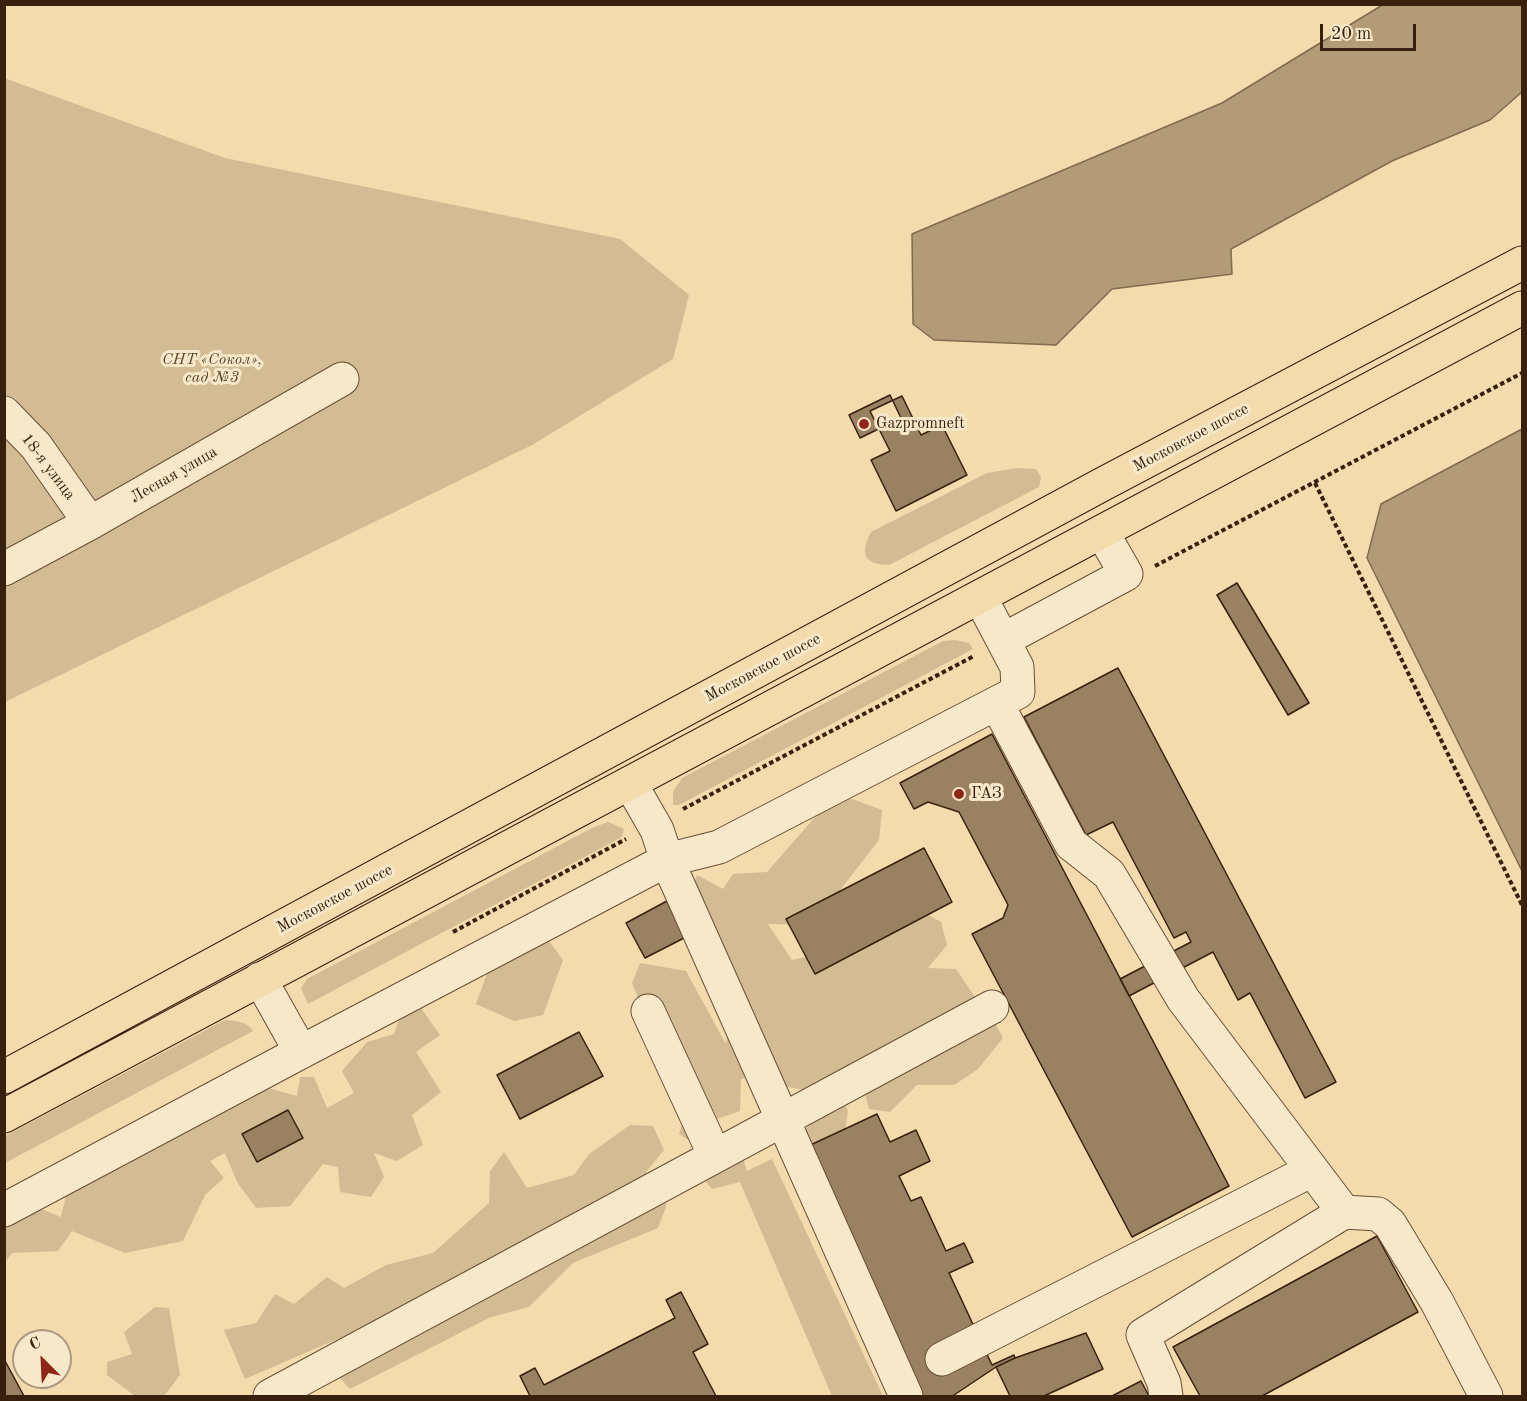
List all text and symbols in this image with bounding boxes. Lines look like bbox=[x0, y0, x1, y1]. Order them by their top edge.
scale bar bbox=[1323, 12, 1419, 50]
text: 20 m bbox=[1331, 25, 1371, 43]
park label: СНТ «Сокол», сад №3 bbox=[162, 350, 262, 388]
street label: Московское шоссе bbox=[1130, 399, 1252, 477]
place label: Gazpromneft bbox=[876, 414, 965, 434]
marker: Gazpromneft bbox=[857, 417, 871, 431]
street label: 18-я улица bbox=[17, 430, 79, 504]
street label: Лесная улица bbox=[127, 442, 221, 508]
street label: Московское шоссе bbox=[702, 629, 824, 707]
place label: ГАЗ bbox=[971, 784, 1002, 804]
marker: ГАЗ bbox=[952, 787, 966, 801]
street label: Московское шоссе bbox=[274, 860, 396, 938]
north arrow bbox=[12, 1329, 72, 1389]
text: С bbox=[27, 1335, 44, 1354]

